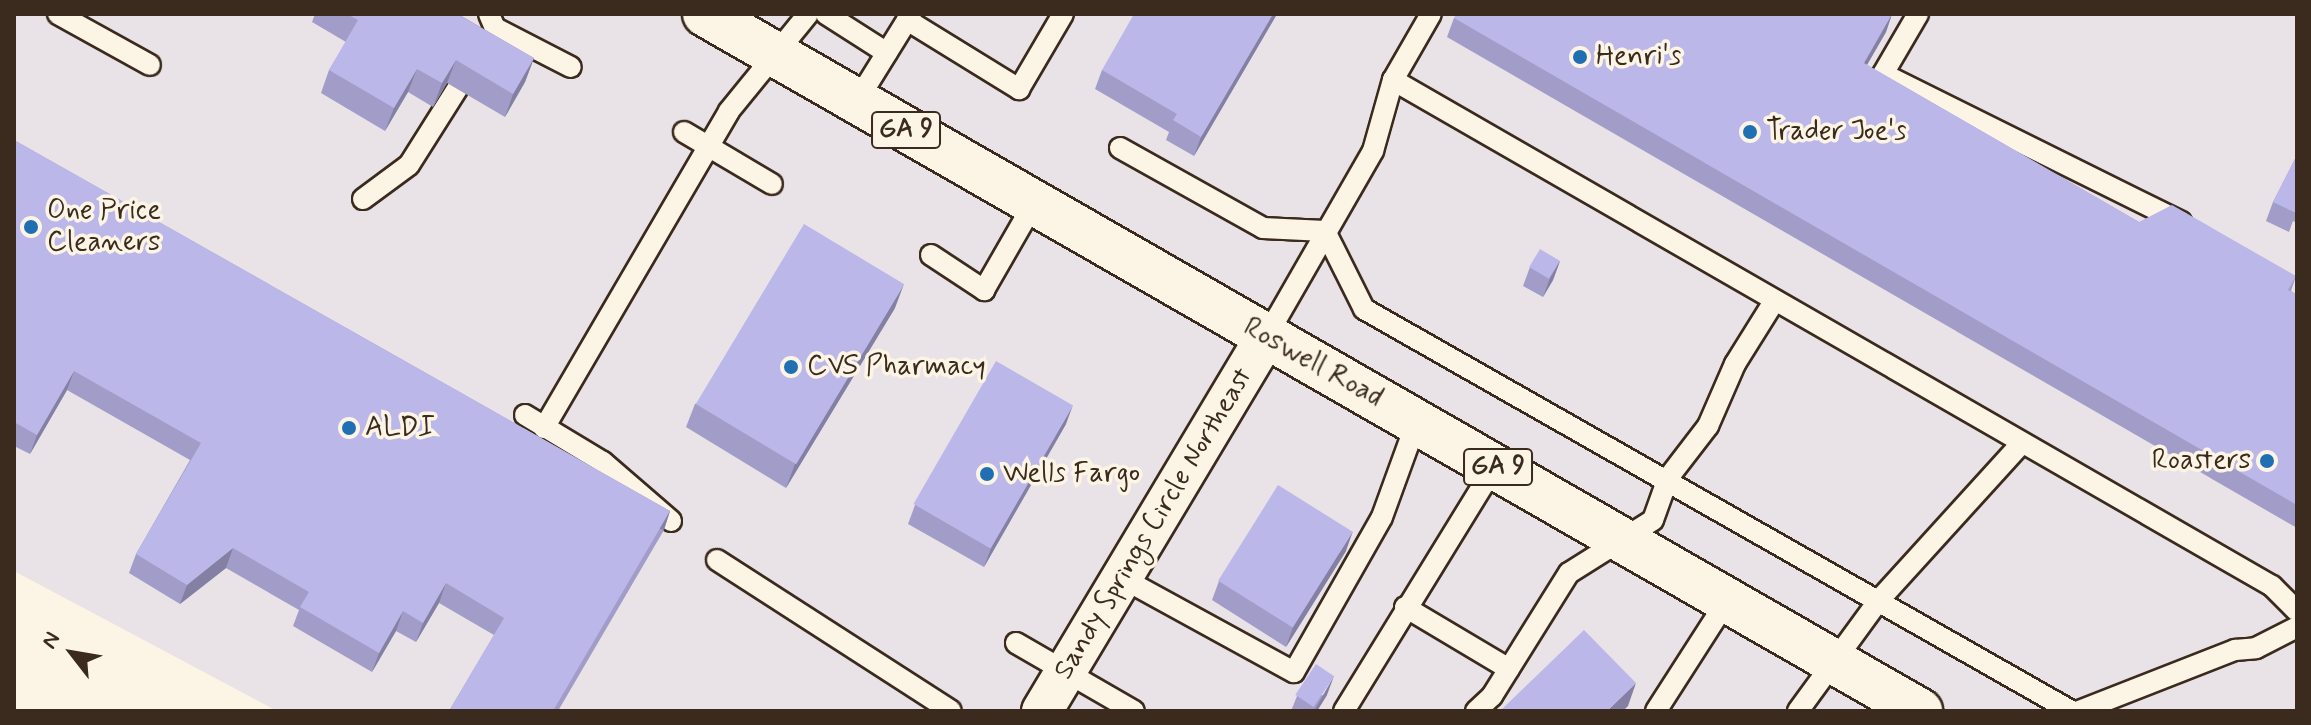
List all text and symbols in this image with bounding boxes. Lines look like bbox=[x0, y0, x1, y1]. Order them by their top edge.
place label: Henri's bbox=[1596, 40, 1681, 74]
marker: Henri's bbox=[1571, 48, 1589, 66]
road number: GA 9 bbox=[870, 108, 942, 152]
place label: Trader Joe's bbox=[1766, 115, 1909, 149]
marker: Trader Joe's bbox=[1741, 123, 1759, 141]
place label: One Price Cleaners bbox=[47, 194, 161, 260]
marker: One Price Cleaners bbox=[22, 218, 40, 236]
street label: Roswell Road bbox=[1238, 311, 1388, 415]
place label: CVS Pharmacy bbox=[807, 350, 986, 384]
marker: CVS Pharmacy bbox=[782, 358, 800, 376]
street label: Sandy Springs Circle Northeast bbox=[1046, 360, 1262, 688]
place label: ALDI bbox=[365, 411, 435, 445]
marker: ALDI bbox=[340, 419, 358, 437]
place label: Roasters bbox=[2152, 444, 2251, 478]
road number: GA 9 bbox=[1462, 445, 1534, 489]
marker: Roasters bbox=[2258, 452, 2276, 470]
place label: Wells Fargo bbox=[1003, 457, 1138, 491]
marker: Wells Fargo bbox=[978, 465, 996, 483]
north arrow bbox=[32, 613, 112, 693]
text: N bbox=[36, 627, 67, 654]

